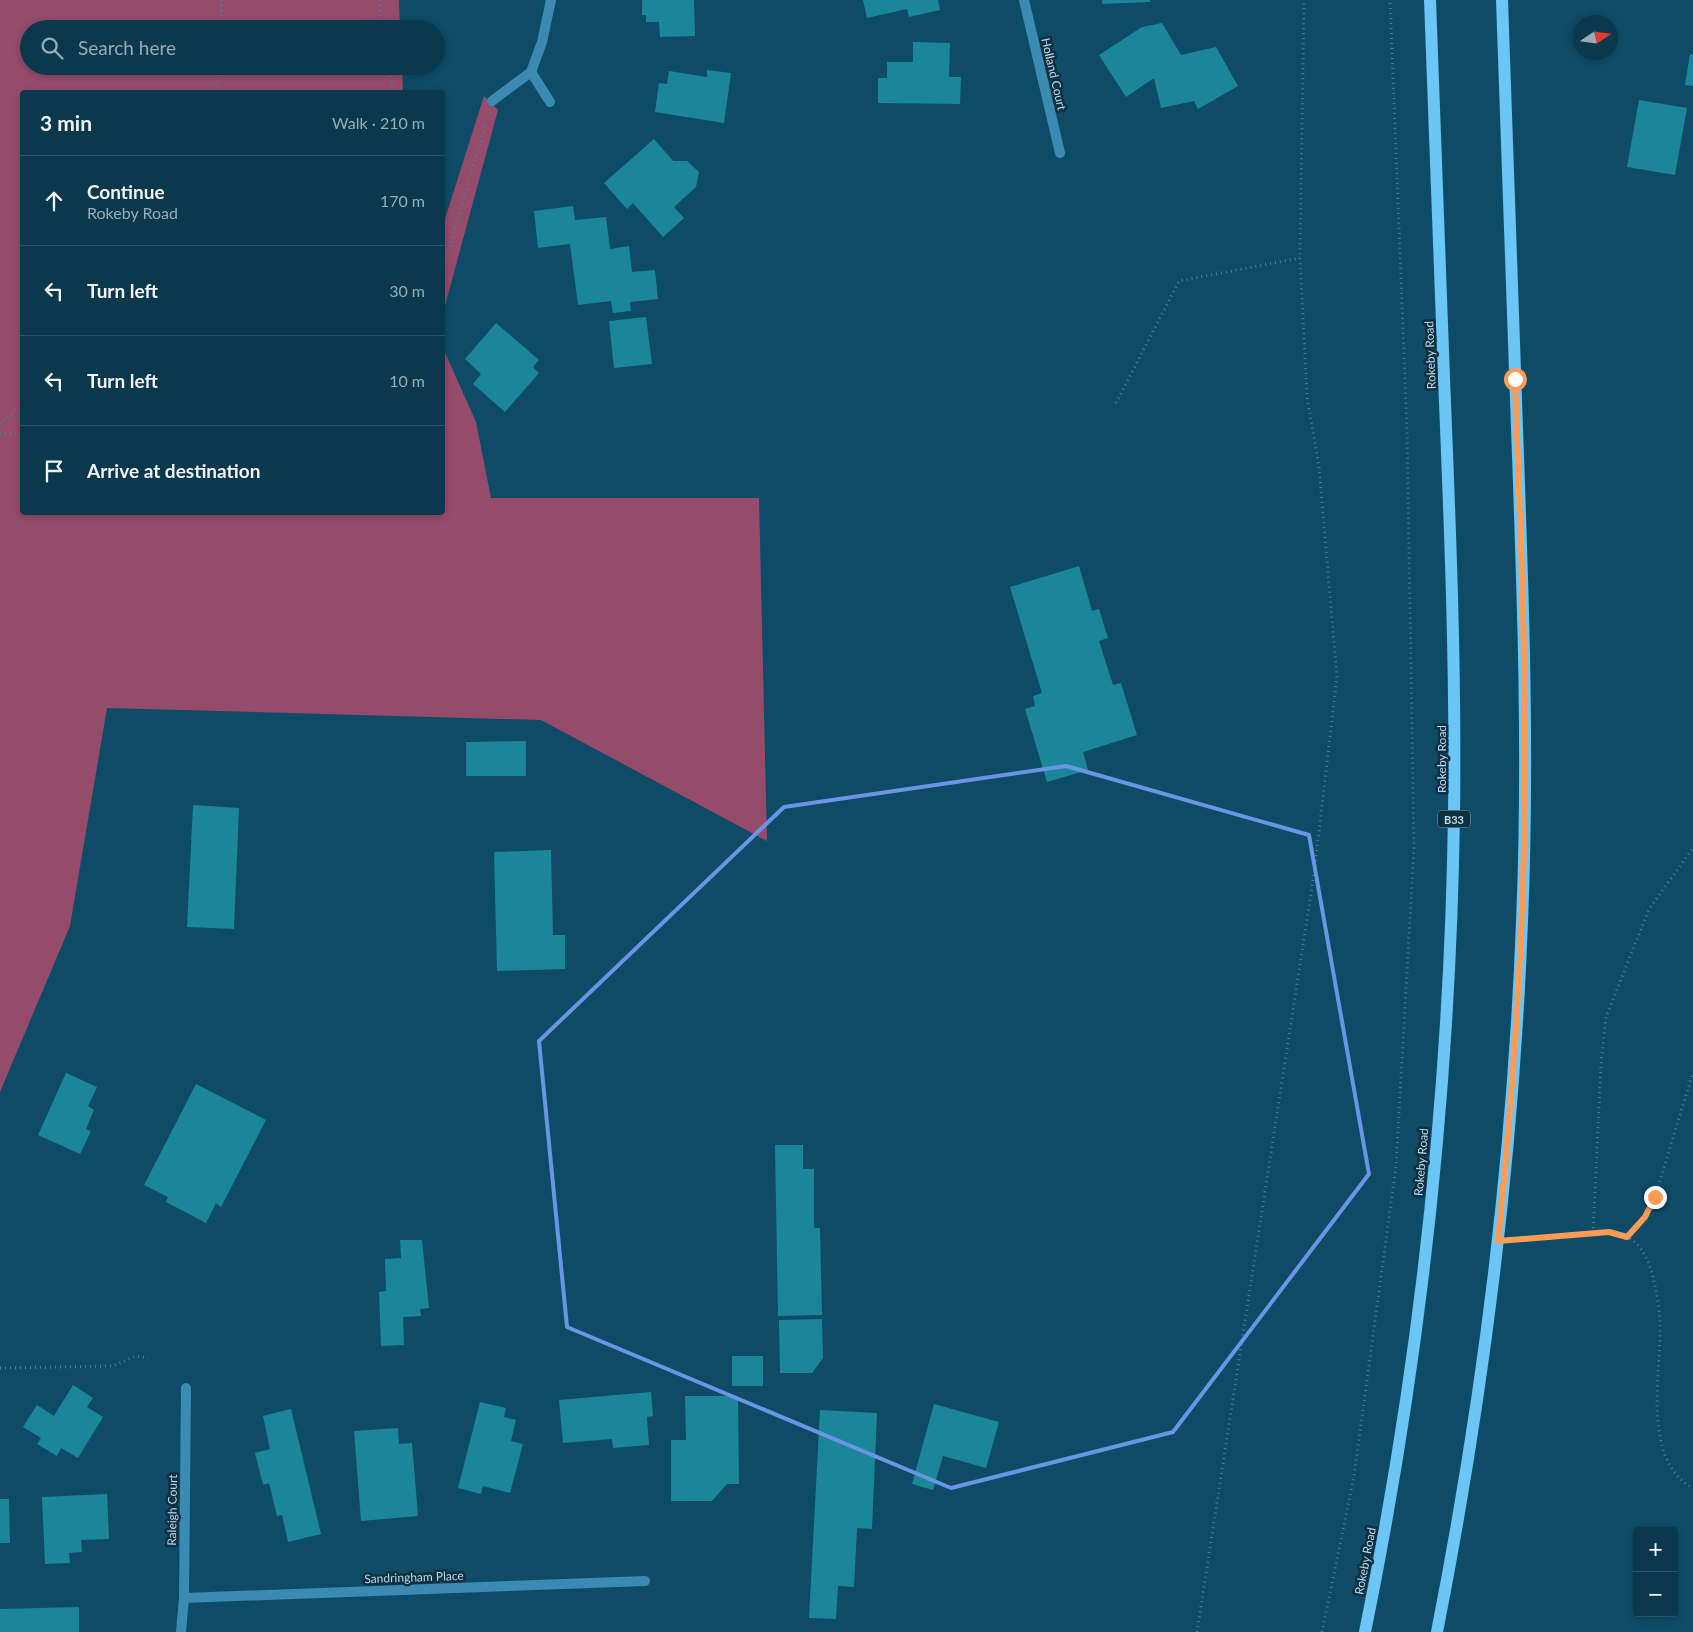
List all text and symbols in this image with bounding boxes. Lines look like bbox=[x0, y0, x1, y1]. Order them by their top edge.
north arrow bbox=[1573, 15, 1618, 60]
search box bbox=[20, 20, 445, 75]
icon: search bbox=[38, 34, 66, 62]
text: Search here bbox=[78, 36, 176, 59]
street label: Holland Court bbox=[1038, 36, 1070, 112]
text: 3 min bbox=[40, 110, 92, 135]
text: Walk · 210 m bbox=[332, 113, 425, 132]
text: Continue bbox=[87, 180, 165, 203]
icon: ahead bbox=[40, 187, 68, 215]
text: 170 m bbox=[380, 191, 425, 210]
text: Rokeby Road bbox=[87, 203, 178, 222]
icon: left bbox=[40, 277, 68, 305]
text: Turn left bbox=[87, 279, 158, 302]
text: 30 m bbox=[389, 281, 425, 300]
street label: Rokeby Road bbox=[1421, 321, 1439, 389]
icon: left bbox=[40, 367, 68, 395]
route start bbox=[1504, 368, 1527, 391]
text: Turn left bbox=[87, 369, 158, 392]
text: 10 m bbox=[389, 371, 425, 390]
icon: arrive bbox=[40, 457, 68, 485]
text: Arrive at destination bbox=[87, 459, 260, 482]
street label: Rokeby Road bbox=[1434, 725, 1449, 793]
road number: B33 bbox=[1438, 811, 1470, 828]
street label: Rokeby Road bbox=[1411, 1127, 1431, 1197]
route end bbox=[1644, 1186, 1667, 1209]
street label: Raleigh Court bbox=[164, 1473, 180, 1546]
street label: Rokeby Road bbox=[1351, 1526, 1379, 1596]
map controls bbox=[1633, 1527, 1678, 1617]
button: + bbox=[1633, 1527, 1678, 1572]
street label: Sandringham Place bbox=[364, 1568, 464, 1586]
button: − bbox=[1633, 1572, 1678, 1617]

